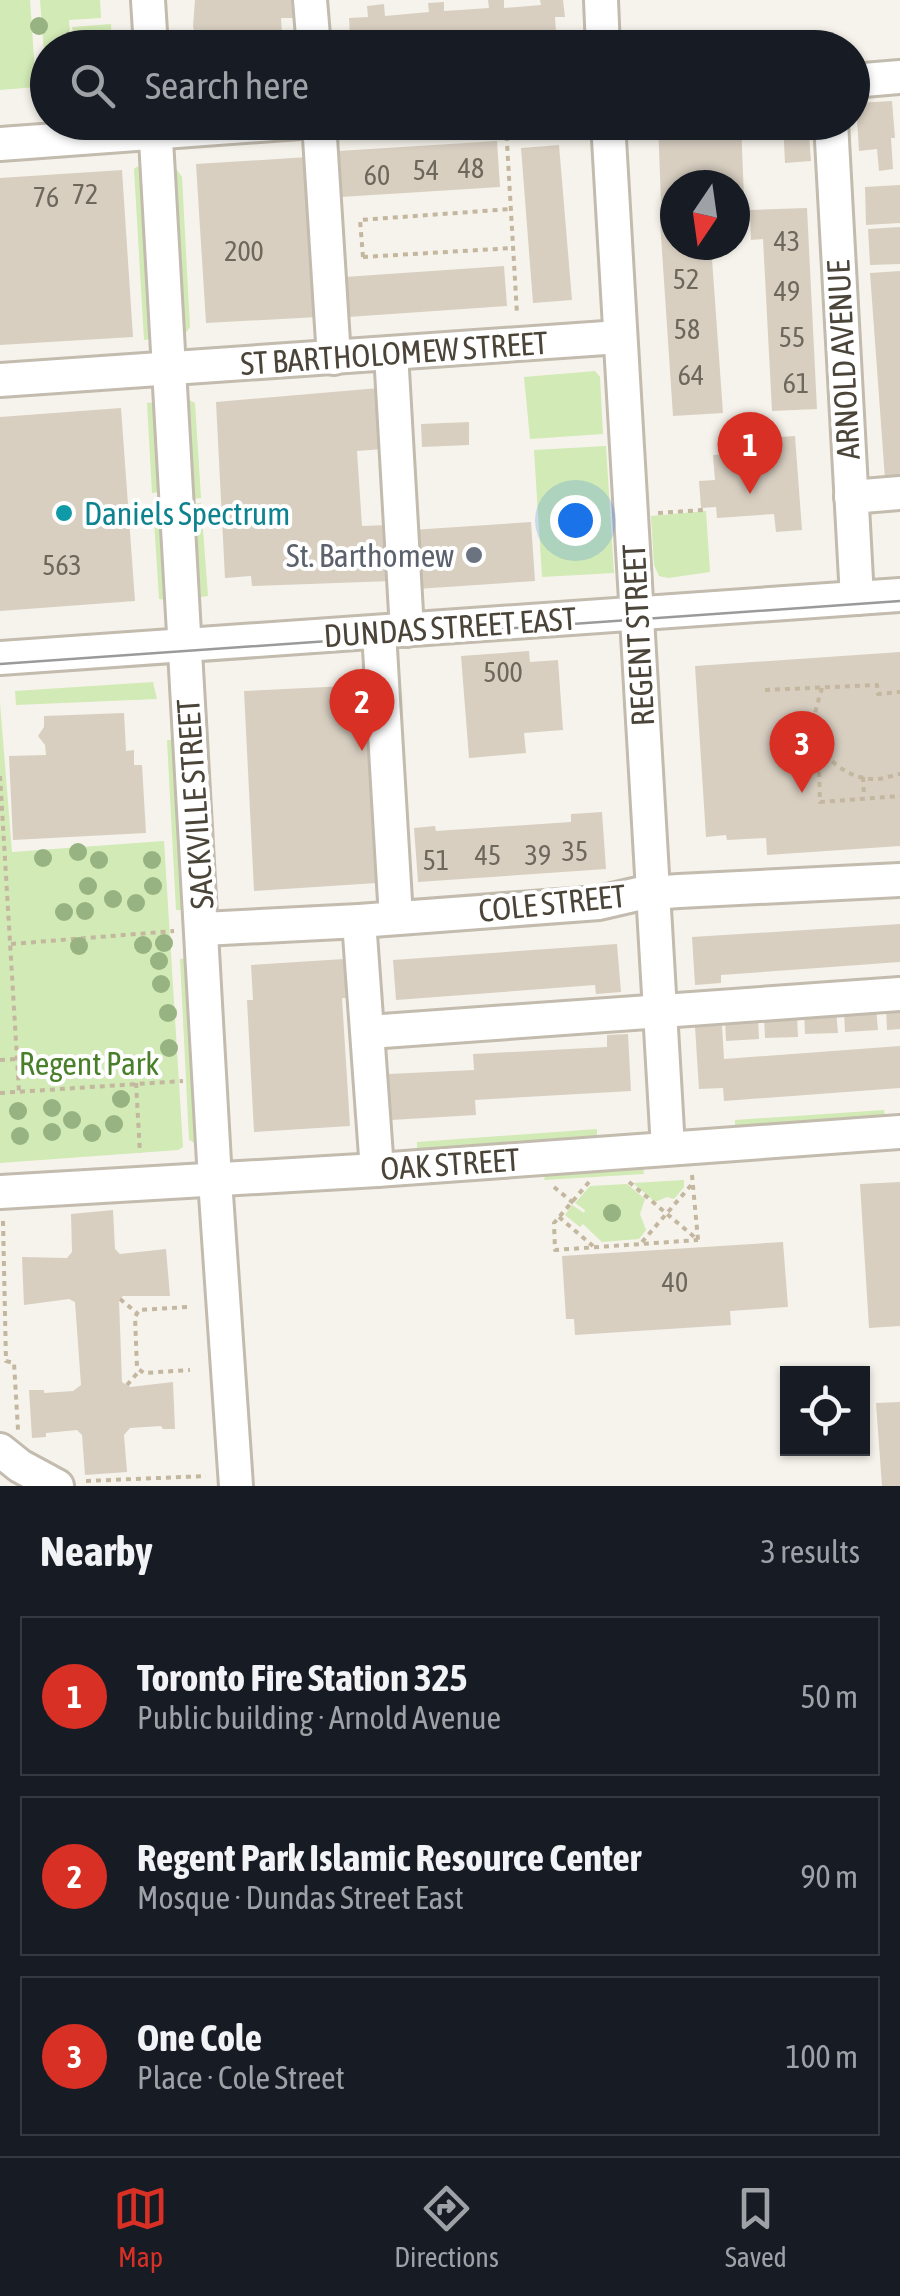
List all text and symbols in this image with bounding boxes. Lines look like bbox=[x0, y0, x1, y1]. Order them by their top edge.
search box bbox=[30, 30, 870, 140]
icon: search bbox=[65, 58, 120, 113]
text: Search here bbox=[145, 64, 309, 107]
house number: 48 bbox=[458, 152, 484, 184]
house number: 54 bbox=[413, 154, 439, 186]
house number: 60 bbox=[364, 159, 390, 191]
north arrow bbox=[660, 170, 750, 260]
house number: 72 bbox=[72, 178, 98, 210]
house number: 76 bbox=[33, 181, 59, 213]
house number: 43 bbox=[774, 225, 800, 257]
house number: 200 bbox=[224, 235, 264, 267]
street label: ARNOLD AVENUE bbox=[819, 259, 867, 461]
house number: 52 bbox=[673, 263, 699, 295]
house number: 49 bbox=[774, 275, 800, 307]
house number: 58 bbox=[674, 313, 700, 345]
house number: 55 bbox=[779, 321, 805, 353]
street label: ST BARTHOLOMEW STREET bbox=[239, 324, 549, 382]
house number: 64 bbox=[678, 359, 704, 391]
house number: 61 bbox=[783, 367, 809, 399]
pin: 1 bbox=[718, 412, 782, 494]
place label: Daniels Spectrum bbox=[84, 495, 290, 532]
your location bbox=[550, 495, 601, 546]
marker: Daniels Spectrum bbox=[53, 502, 75, 524]
place label: St. Barthomew bbox=[286, 537, 454, 574]
street label: REGENT STREET bbox=[615, 543, 661, 727]
marker: St. Barthomew bbox=[463, 544, 485, 566]
house number: 563 bbox=[42, 549, 82, 581]
street label: DUNDAS STREET EAST bbox=[322, 600, 578, 654]
house number: 500 bbox=[483, 656, 523, 688]
pin: 2 bbox=[330, 668, 394, 751]
street label: SACKVILLE STREET bbox=[169, 698, 221, 910]
pin: 3 bbox=[770, 710, 834, 793]
house number: 35 bbox=[562, 835, 588, 867]
house number: 45 bbox=[475, 839, 501, 871]
house number: 39 bbox=[525, 839, 551, 871]
house number: 51 bbox=[423, 844, 449, 876]
street label: COLE STREET bbox=[477, 877, 627, 929]
park label: Regent Park bbox=[19, 1045, 159, 1082]
street label: OAK STREET bbox=[379, 1141, 521, 1187]
house number: 40 bbox=[662, 1266, 688, 1298]
map controls bbox=[780, 1366, 870, 1456]
button: locate bbox=[780, 1366, 870, 1456]
text: Nearby bbox=[40, 1527, 153, 1575]
text: 3 results bbox=[761, 1533, 860, 1570]
text: Toronto Fire Station 325 bbox=[137, 1656, 467, 1699]
text: 1 bbox=[67, 1678, 82, 1715]
text: 50 m bbox=[800, 1678, 858, 1715]
text: Public building · Arnold Avenue bbox=[137, 1699, 501, 1736]
text: Regent Park Islamic Resource Center bbox=[137, 1836, 641, 1879]
text: 2 bbox=[67, 1858, 82, 1895]
text: 90 m bbox=[800, 1858, 858, 1895]
text: Mosque · Dundas Street East bbox=[137, 1879, 464, 1916]
text: One Cole bbox=[137, 2016, 262, 2059]
text: 3 bbox=[67, 2038, 82, 2075]
text: 100 m bbox=[785, 2038, 858, 2075]
text: Place · Cole Street bbox=[137, 2059, 345, 2096]
tab: Map bbox=[113, 2181, 168, 2273]
tab: Directions bbox=[394, 2181, 499, 2273]
tab: Saved bbox=[725, 2181, 787, 2273]

